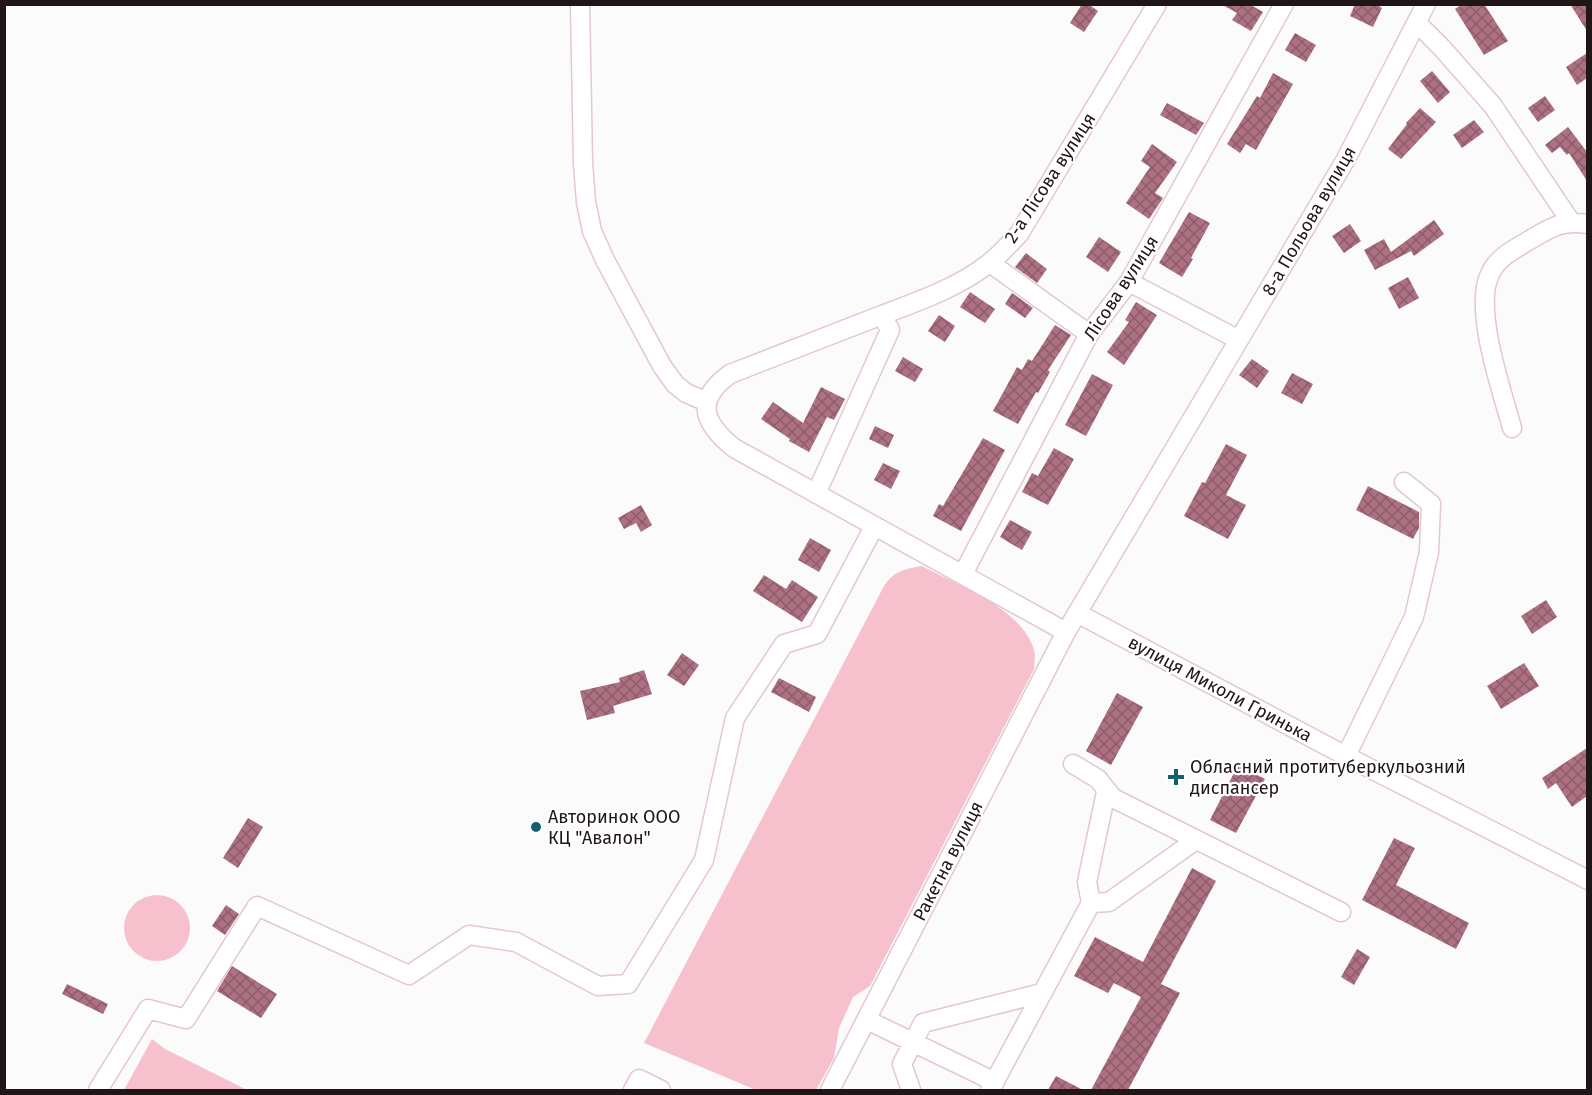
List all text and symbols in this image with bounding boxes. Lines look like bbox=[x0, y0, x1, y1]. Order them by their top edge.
street label: 2-а Лісова вулиця bbox=[1000, 109, 1100, 247]
street label: 8-а Польова вулиця bbox=[1257, 142, 1361, 300]
street label: Лісова вулиця bbox=[1079, 232, 1163, 344]
street label: вулиця Миколи Гринька bbox=[1124, 631, 1316, 747]
place label: Обласний протитуберкульозний диспансер bbox=[1190, 756, 1466, 799]
marker: Обласний протитуберкульозний диспансер bbox=[1167, 768, 1185, 786]
street label: Ракетна вулиця bbox=[908, 797, 988, 925]
place label: Авторинок ООО КЦ "Авалон" bbox=[548, 806, 680, 849]
marker: Авторинок ООО КЦ "Авалон" bbox=[529, 820, 543, 834]

